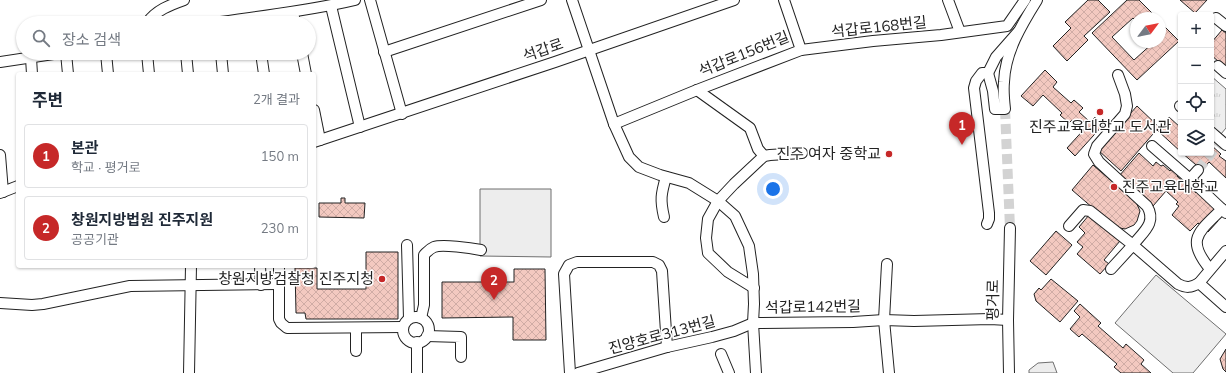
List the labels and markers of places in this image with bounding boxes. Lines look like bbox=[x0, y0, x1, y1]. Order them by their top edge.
marker: 진주교육대학교 도서관 bbox=[1095, 107, 1105, 117]
pin: 1 bbox=[949, 112, 975, 145]
place label: 진주교육대학교 도서관 bbox=[1029, 117, 1171, 136]
place label: 진주 여자 중학교 bbox=[777, 144, 881, 163]
marker: 진주 여자 중학교 bbox=[884, 149, 894, 159]
place label: 진주교육대학교 bbox=[1122, 177, 1219, 196]
marker: 진주교육대학교 bbox=[1109, 182, 1119, 192]
pin: 2 bbox=[481, 267, 507, 300]
place label: 창원지방검찰청 진주지청 bbox=[218, 269, 374, 288]
marker: 창원지방검찰청 진주지청 bbox=[377, 274, 387, 284]

